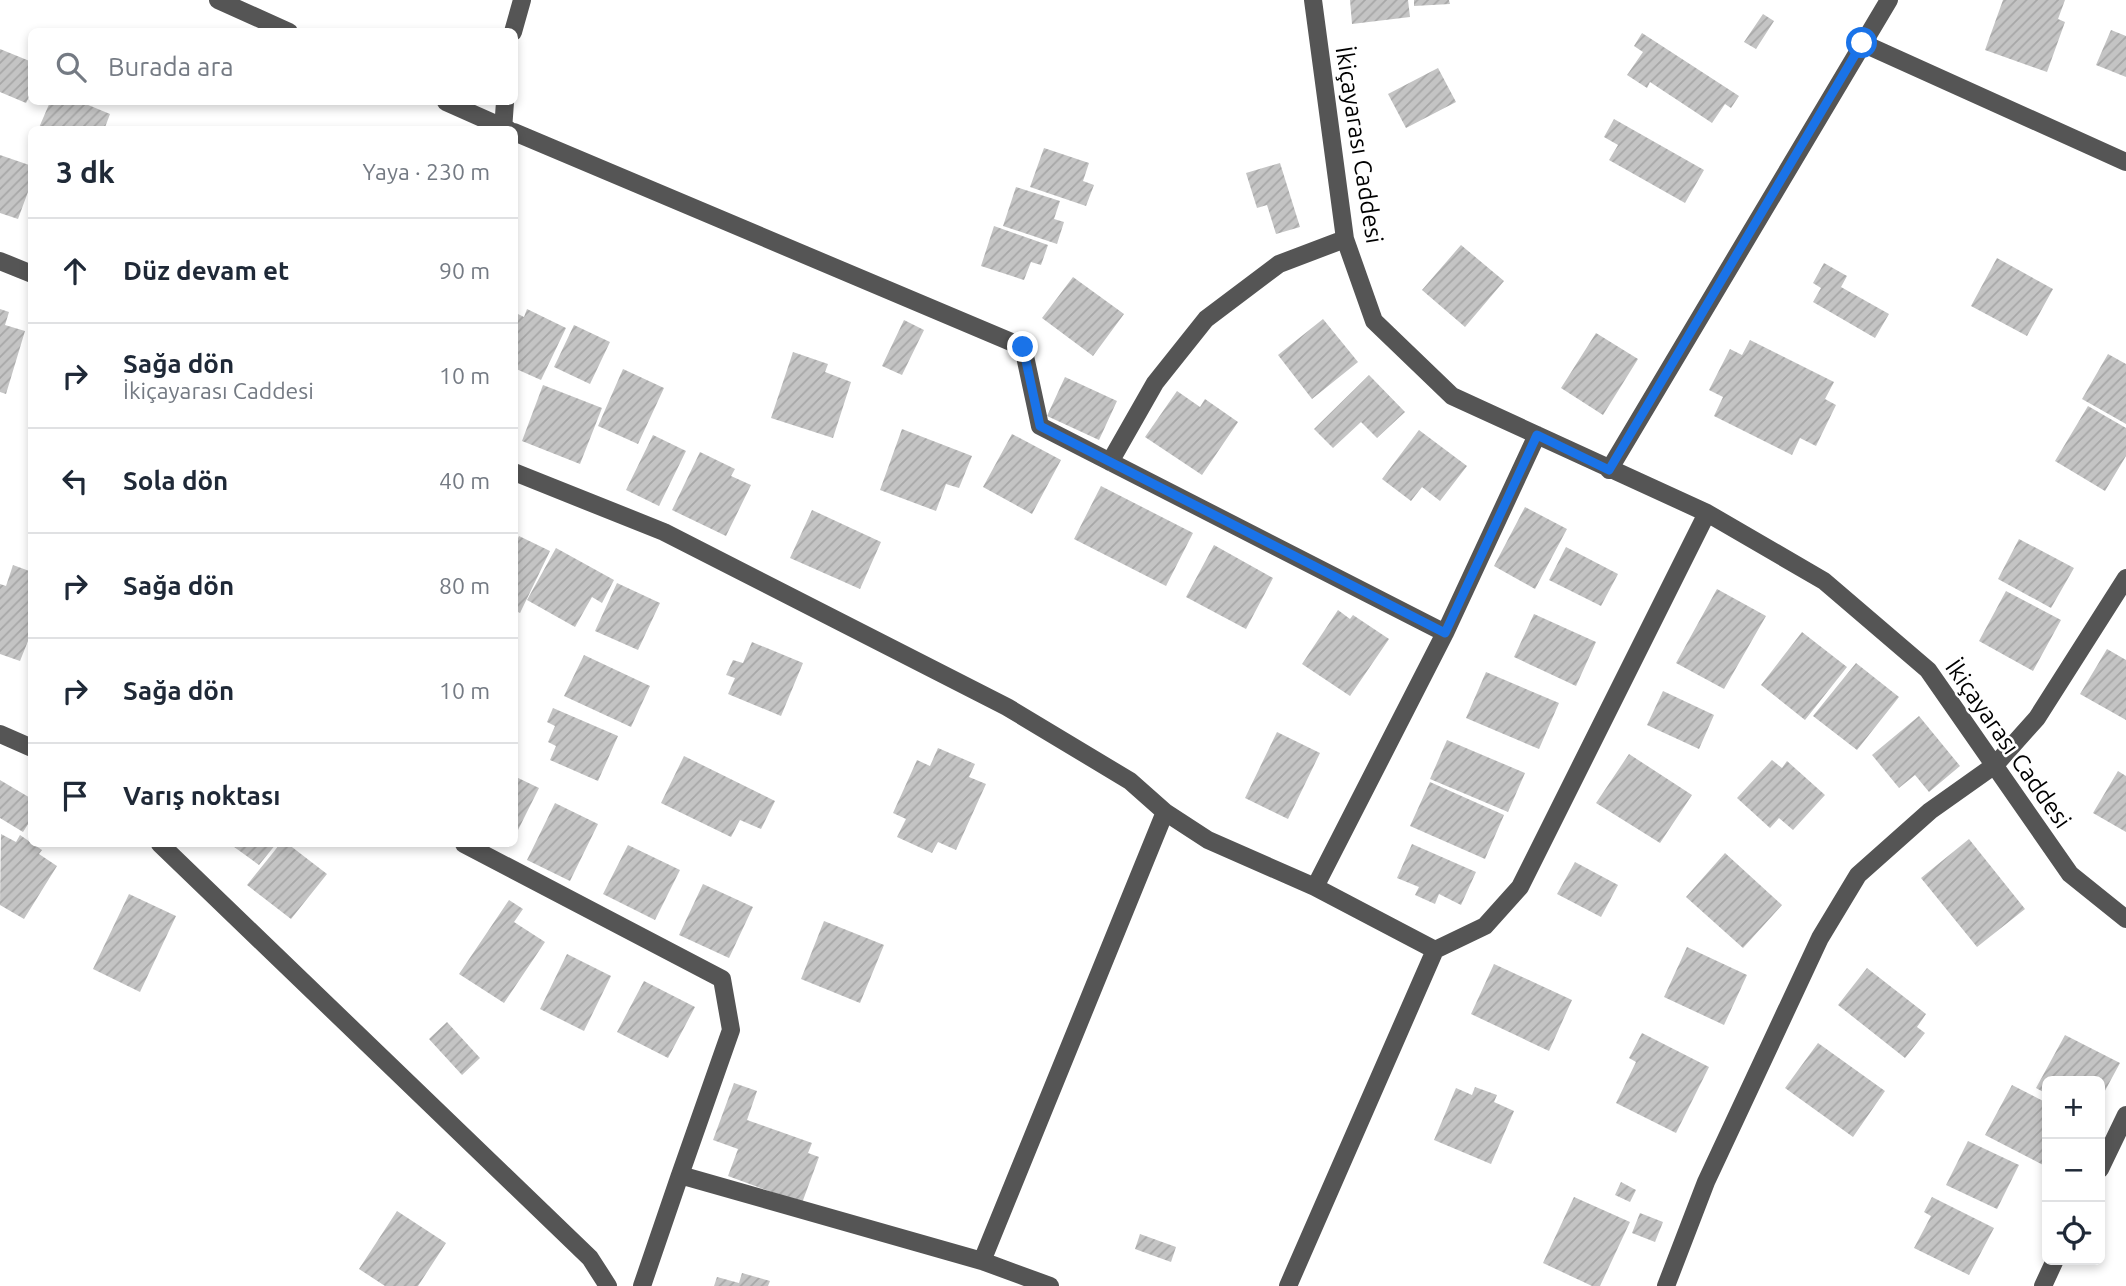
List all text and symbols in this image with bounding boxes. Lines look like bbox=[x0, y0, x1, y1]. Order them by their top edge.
route start bbox=[1846, 27, 1877, 58]
search box bbox=[28, 28, 518, 105]
street label: İkiçayarası Caddesi bbox=[1331, 44, 1388, 245]
icon: search bbox=[52, 48, 90, 86]
text: Burada ara bbox=[108, 52, 234, 81]
text: 3 dk bbox=[56, 155, 115, 189]
text: Yaya · 230 m bbox=[363, 159, 490, 184]
icon: ahead bbox=[56, 252, 94, 290]
text: Düz devam et bbox=[123, 256, 289, 285]
text: 90 m bbox=[439, 258, 490, 283]
route end bbox=[1007, 331, 1038, 362]
text: Sağa dön bbox=[123, 349, 234, 378]
icon: right bbox=[56, 357, 94, 395]
text: 10 m bbox=[439, 363, 490, 388]
text: İkiçayarası Caddesi bbox=[123, 378, 314, 403]
icon: left bbox=[56, 462, 94, 500]
text: Sola dön bbox=[123, 466, 228, 495]
text: 40 m bbox=[439, 468, 490, 493]
icon: right bbox=[56, 567, 94, 605]
text: Sağa dön bbox=[123, 571, 234, 600]
text: 80 m bbox=[439, 573, 490, 598]
street label: İkiçayarası Caddesi bbox=[1940, 654, 2077, 833]
icon: right bbox=[56, 672, 94, 710]
text: Sağa dön bbox=[123, 676, 234, 705]
text: 10 m bbox=[439, 678, 490, 703]
icon: arrive bbox=[56, 777, 94, 815]
text: Varış noktası bbox=[123, 781, 280, 810]
map controls bbox=[2042, 1076, 2105, 1265]
button: + bbox=[2042, 1076, 2105, 1139]
button: − bbox=[2042, 1139, 2105, 1202]
button: locate bbox=[2042, 1202, 2105, 1265]

